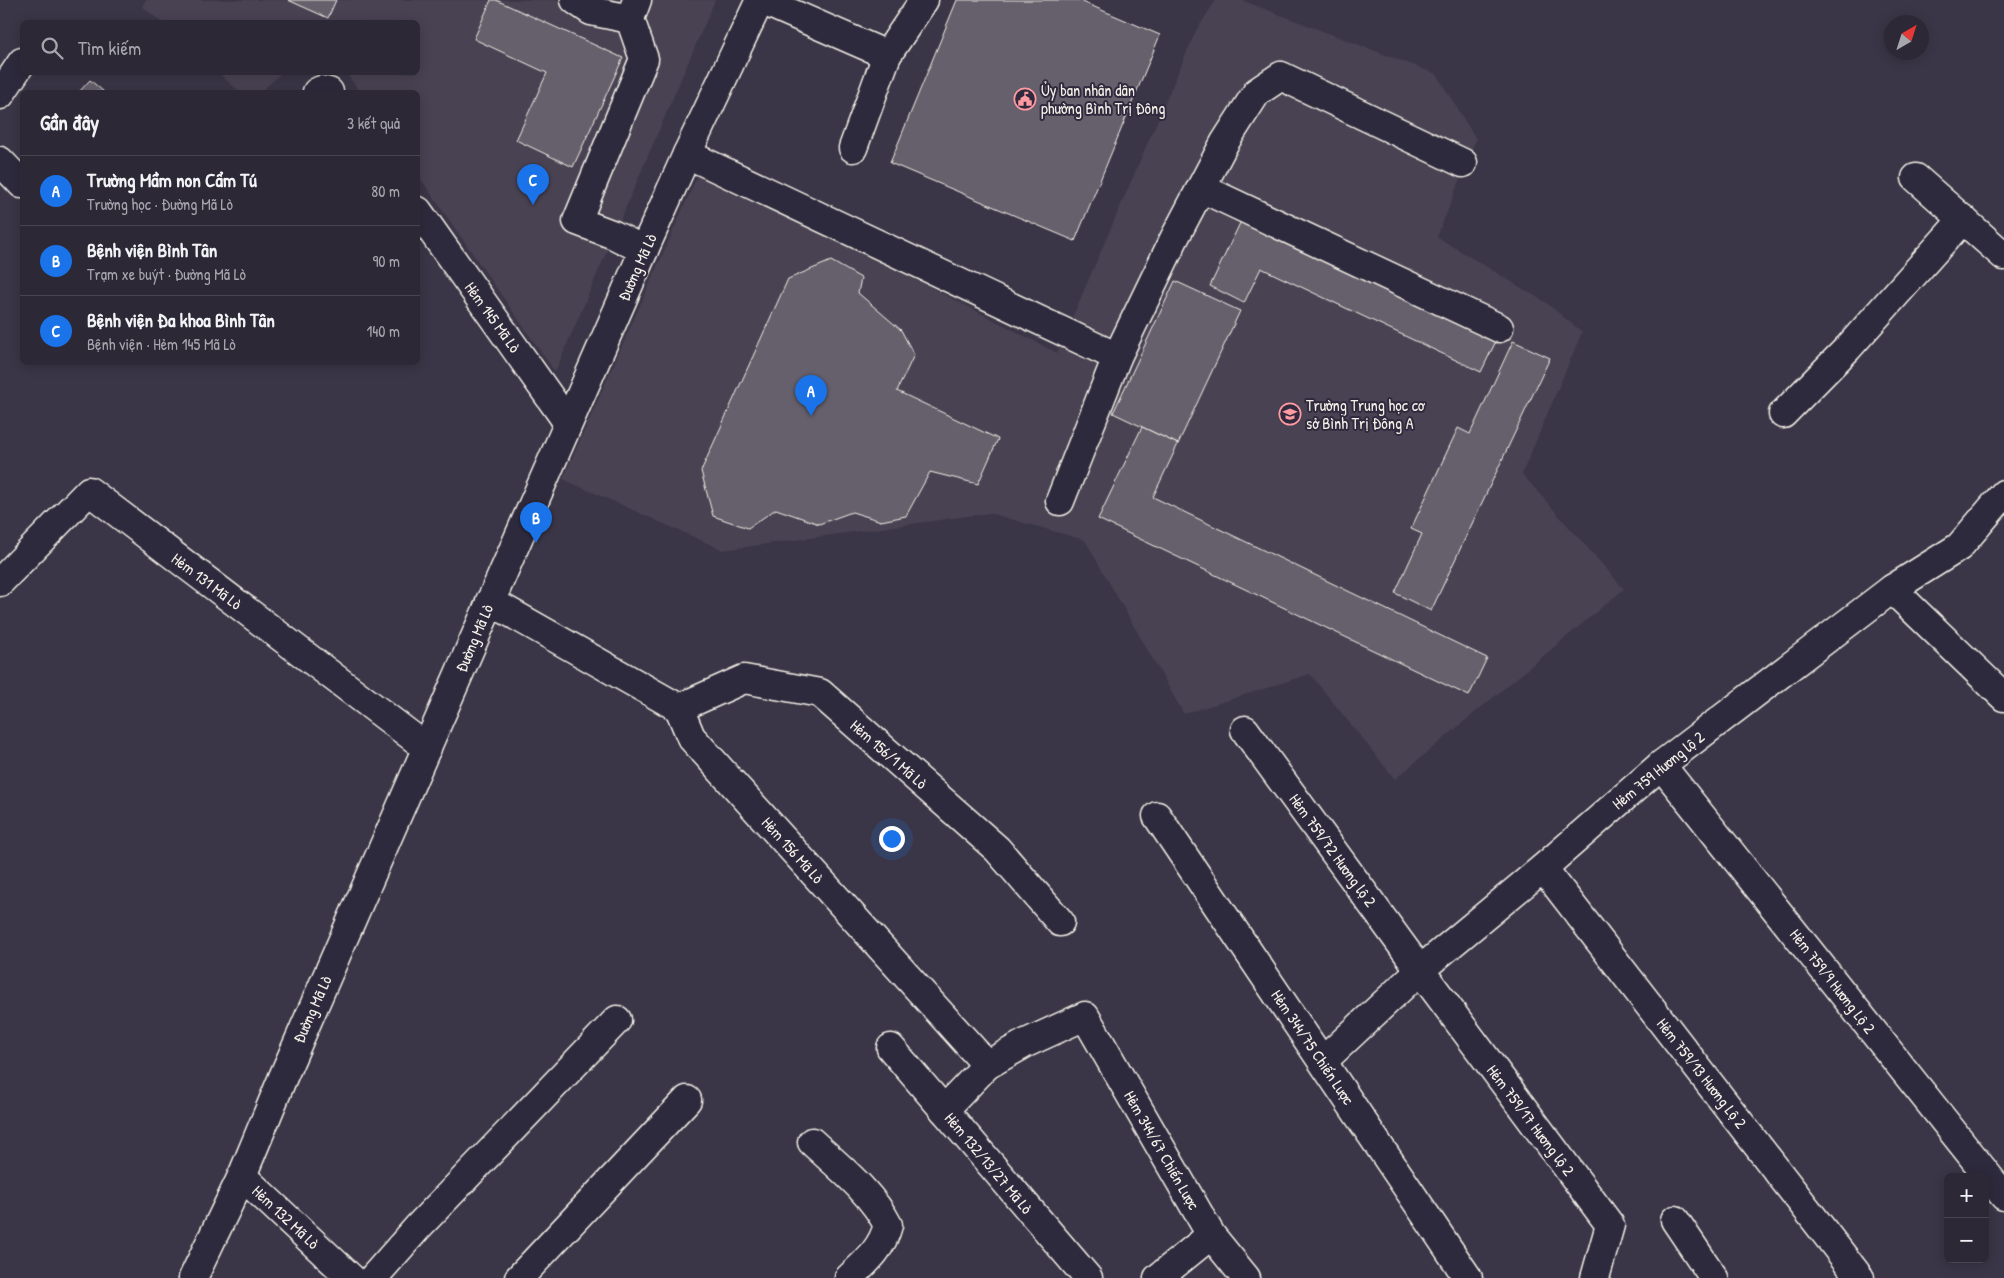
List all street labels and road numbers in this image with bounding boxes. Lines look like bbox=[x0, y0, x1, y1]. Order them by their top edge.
street label: Đường Mã Lò bbox=[612, 229, 662, 304]
street label: Hẻm 145 Mã Lò bbox=[460, 277, 526, 357]
street label: Hẻm 131 Mã Lò bbox=[167, 547, 247, 615]
street label: Đường Mã Lò bbox=[450, 600, 498, 675]
street label: Hẻm 156/1 Mã Lò bbox=[846, 714, 933, 794]
street label: Hẻm 759 Hương lộ 2 bbox=[1607, 726, 1709, 814]
street label: Hẻm 759/72 Hương lộ 2 bbox=[1284, 789, 1382, 912]
street label: Hẻm 156 Mã Lò bbox=[757, 812, 829, 889]
street label: Hẻm 759/9 Hương Lộ 2 bbox=[1785, 924, 1881, 1038]
street label: Đường Mã Lò bbox=[287, 971, 337, 1046]
street label: Hẻm 344/75 Chiến Lược bbox=[1266, 985, 1360, 1109]
street label: Hẻm 759/13 Hương Lộ 2 bbox=[1652, 1013, 1752, 1133]
street label: Hẻm 759/17 Hương lộ 2 bbox=[1482, 1060, 1580, 1180]
street label: Hẻm 344/67 Chiến Lược bbox=[1119, 1087, 1205, 1214]
street label: Hẻm 132/13/27 Mã Lò bbox=[940, 1108, 1038, 1219]
street label: Hẻm 132 Mã Lò bbox=[248, 1180, 325, 1254]

